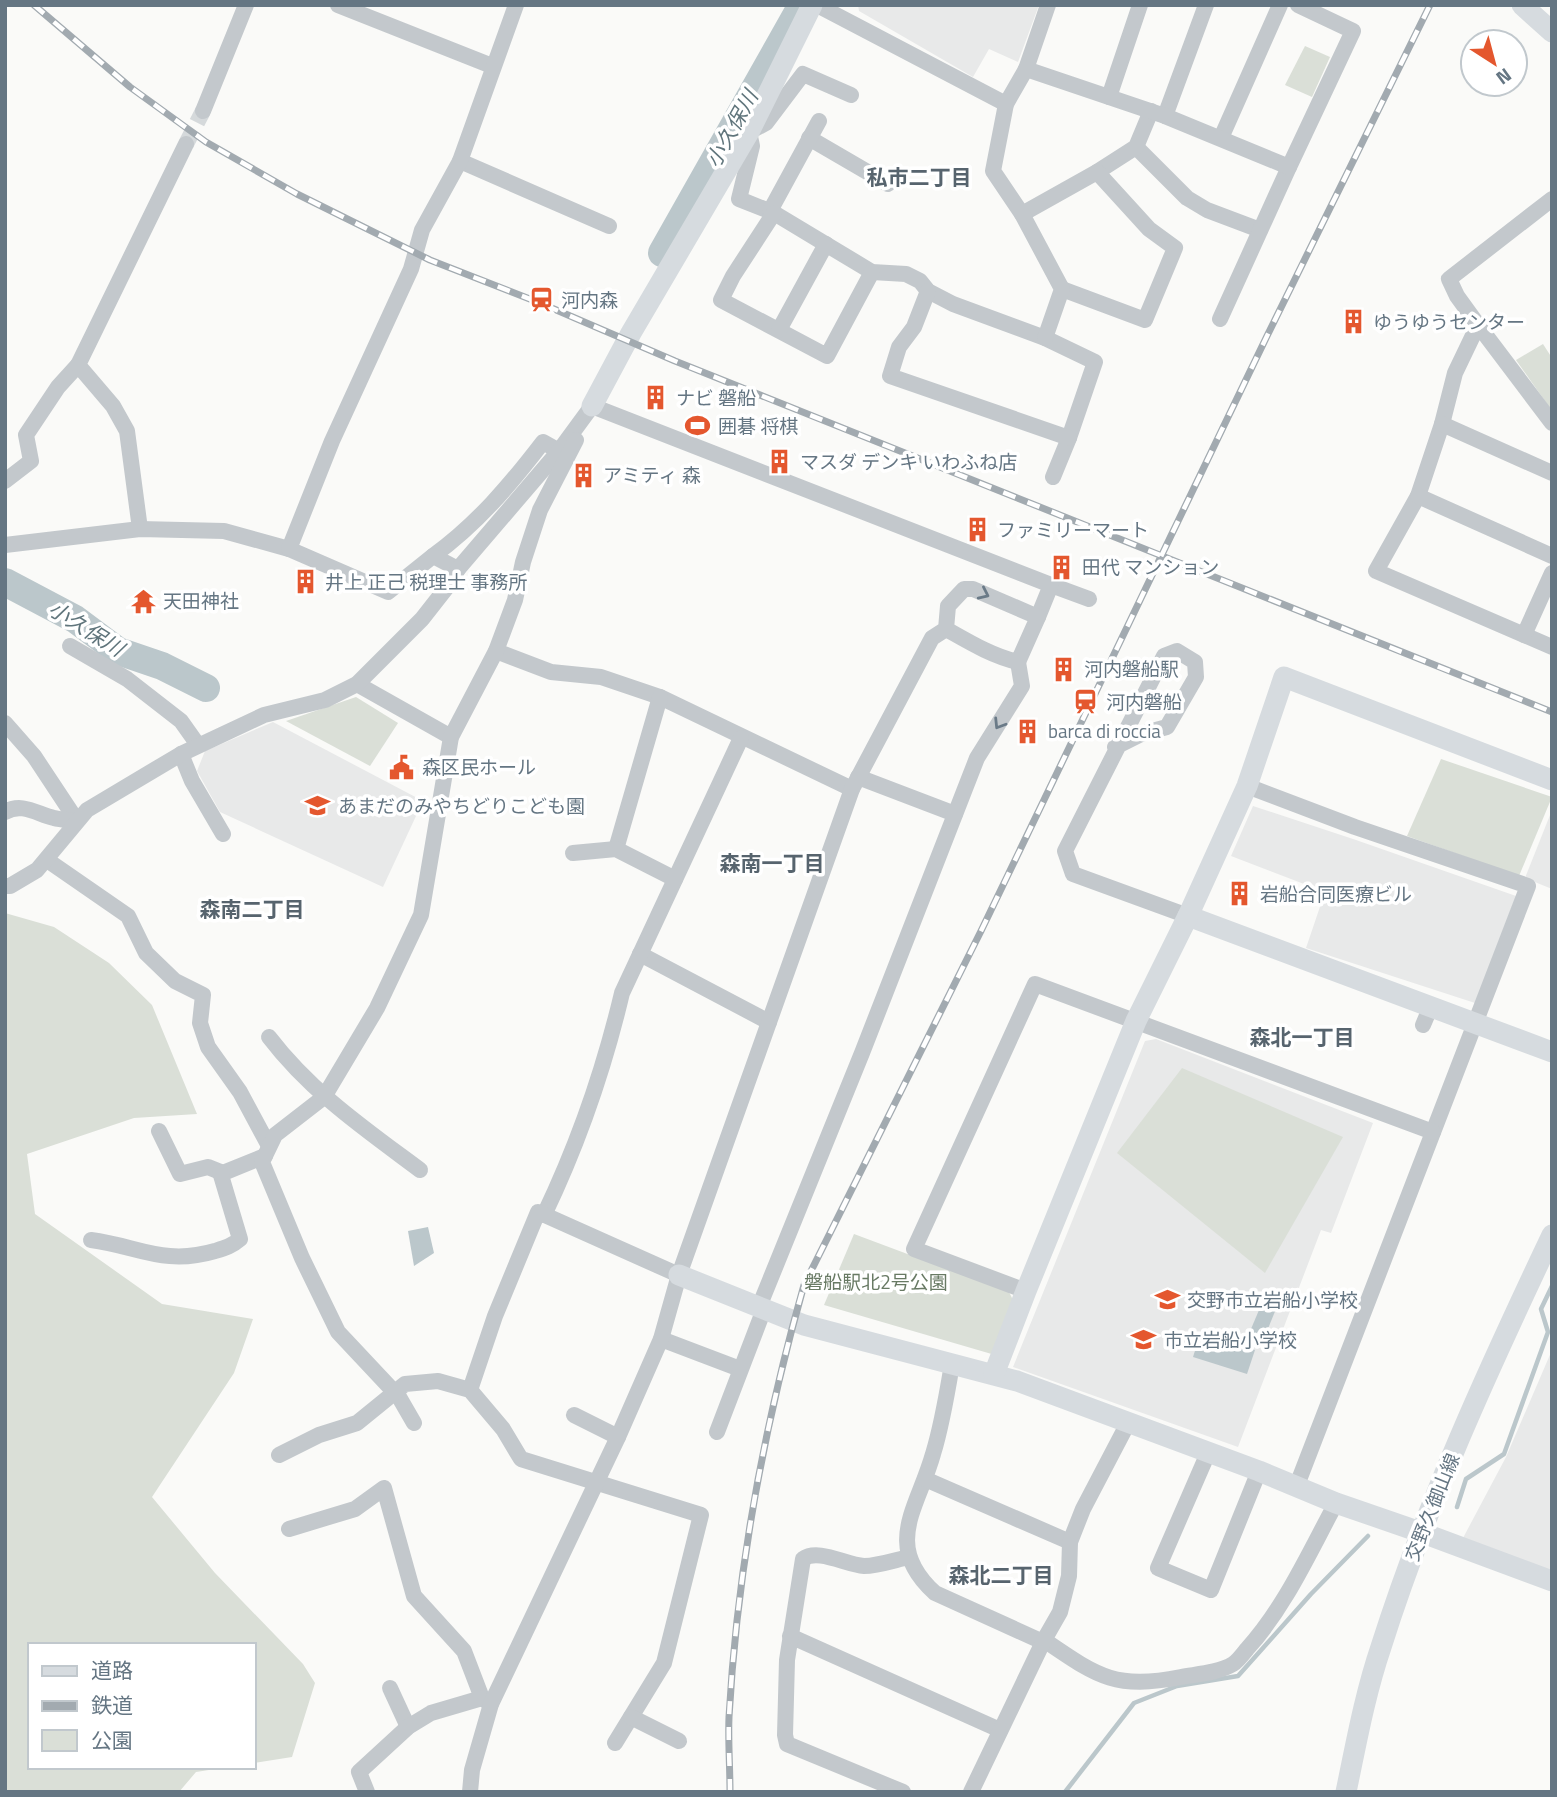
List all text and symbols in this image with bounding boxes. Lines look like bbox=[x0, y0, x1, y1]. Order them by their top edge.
north arrow bbox=[1459, 28, 1529, 98]
text: N bbox=[1490, 62, 1518, 93]
water label: 小久保川 bbox=[697, 82, 766, 173]
district label: 私市二丁目 bbox=[867, 161, 972, 193]
place label: 河内森 bbox=[561, 285, 618, 314]
station icon: 河内森 bbox=[527, 286, 555, 314]
place label: ゆうゆうセンター bbox=[1373, 307, 1525, 336]
building icon: ゆうゆうセンター bbox=[1339, 308, 1367, 336]
place label: ナビ 磐船 bbox=[676, 383, 756, 412]
building icon: ナビ 磐船 bbox=[642, 384, 670, 412]
place label: 囲碁 将棋 bbox=[718, 411, 798, 440]
sports icon: 囲碁 将棋 bbox=[684, 412, 712, 440]
place label: マスダ デンキ いわふね店 bbox=[800, 447, 1017, 476]
building icon: マスダ デンキ いわふね店 bbox=[766, 448, 794, 476]
place label: アミティ 森 bbox=[603, 460, 701, 489]
building icon: アミティ 森 bbox=[569, 461, 597, 489]
place label: ファミリーマート bbox=[997, 515, 1149, 544]
building icon: ファミリーマート bbox=[963, 516, 991, 544]
place label: 田代 マンション bbox=[1082, 552, 1219, 581]
building icon: 田代 マンション bbox=[1048, 553, 1076, 581]
place label: 井上 正己 税理士 事務所 bbox=[325, 567, 528, 596]
building icon: 井上 正己 税理士 事務所 bbox=[291, 568, 319, 596]
place label: 天田神社 bbox=[163, 586, 239, 615]
one-way arrow bbox=[977, 586, 990, 600]
temple icon: 天田神社 bbox=[129, 587, 157, 615]
water label: 小久保川 bbox=[42, 592, 132, 665]
place label: 河内磐船駅 bbox=[1084, 654, 1179, 683]
building icon: 河内磐船駅 bbox=[1050, 655, 1078, 683]
place label: 河内磐船 bbox=[1106, 687, 1182, 716]
station icon: 河内磐船 bbox=[1072, 688, 1100, 716]
one-way arrow bbox=[994, 716, 1007, 729]
place label: barca di roccia bbox=[1048, 716, 1161, 745]
building icon: barca di roccia bbox=[1014, 717, 1042, 745]
place label: 森区民ホール bbox=[422, 752, 536, 781]
public building icon: 森区民ホール bbox=[388, 753, 416, 781]
place label: あまだのみやちどりこども園 bbox=[338, 791, 585, 820]
school or university icon: あまだのみやちどりこども園 bbox=[304, 792, 332, 820]
district label: 森南一丁目 bbox=[720, 847, 825, 879]
place label: 岩船合同医療ビル bbox=[1260, 879, 1412, 908]
building icon: 岩船合同医療ビル bbox=[1226, 880, 1254, 908]
district label: 森南二丁目 bbox=[200, 893, 305, 925]
district label: 森北一丁目 bbox=[1250, 1021, 1355, 1053]
park label: 磐船駅北2号公園 bbox=[804, 1267, 948, 1296]
place label: 交野市立岩船小学校 bbox=[1187, 1285, 1358, 1314]
school or university icon: 交野市立岩船小学校 bbox=[1153, 1286, 1181, 1314]
place label: 市立岩船小学校 bbox=[1164, 1325, 1297, 1354]
school or university icon: 市立岩船小学校 bbox=[1130, 1326, 1158, 1354]
street label: 交野久御山線 bbox=[1397, 1449, 1466, 1565]
district label: 森北二丁目 bbox=[949, 1559, 1054, 1591]
legend bbox=[28, 1643, 256, 1769]
text: 道路 bbox=[91, 1654, 133, 1686]
text: 鉄道 bbox=[91, 1689, 133, 1721]
text: 公園 bbox=[91, 1724, 133, 1756]

